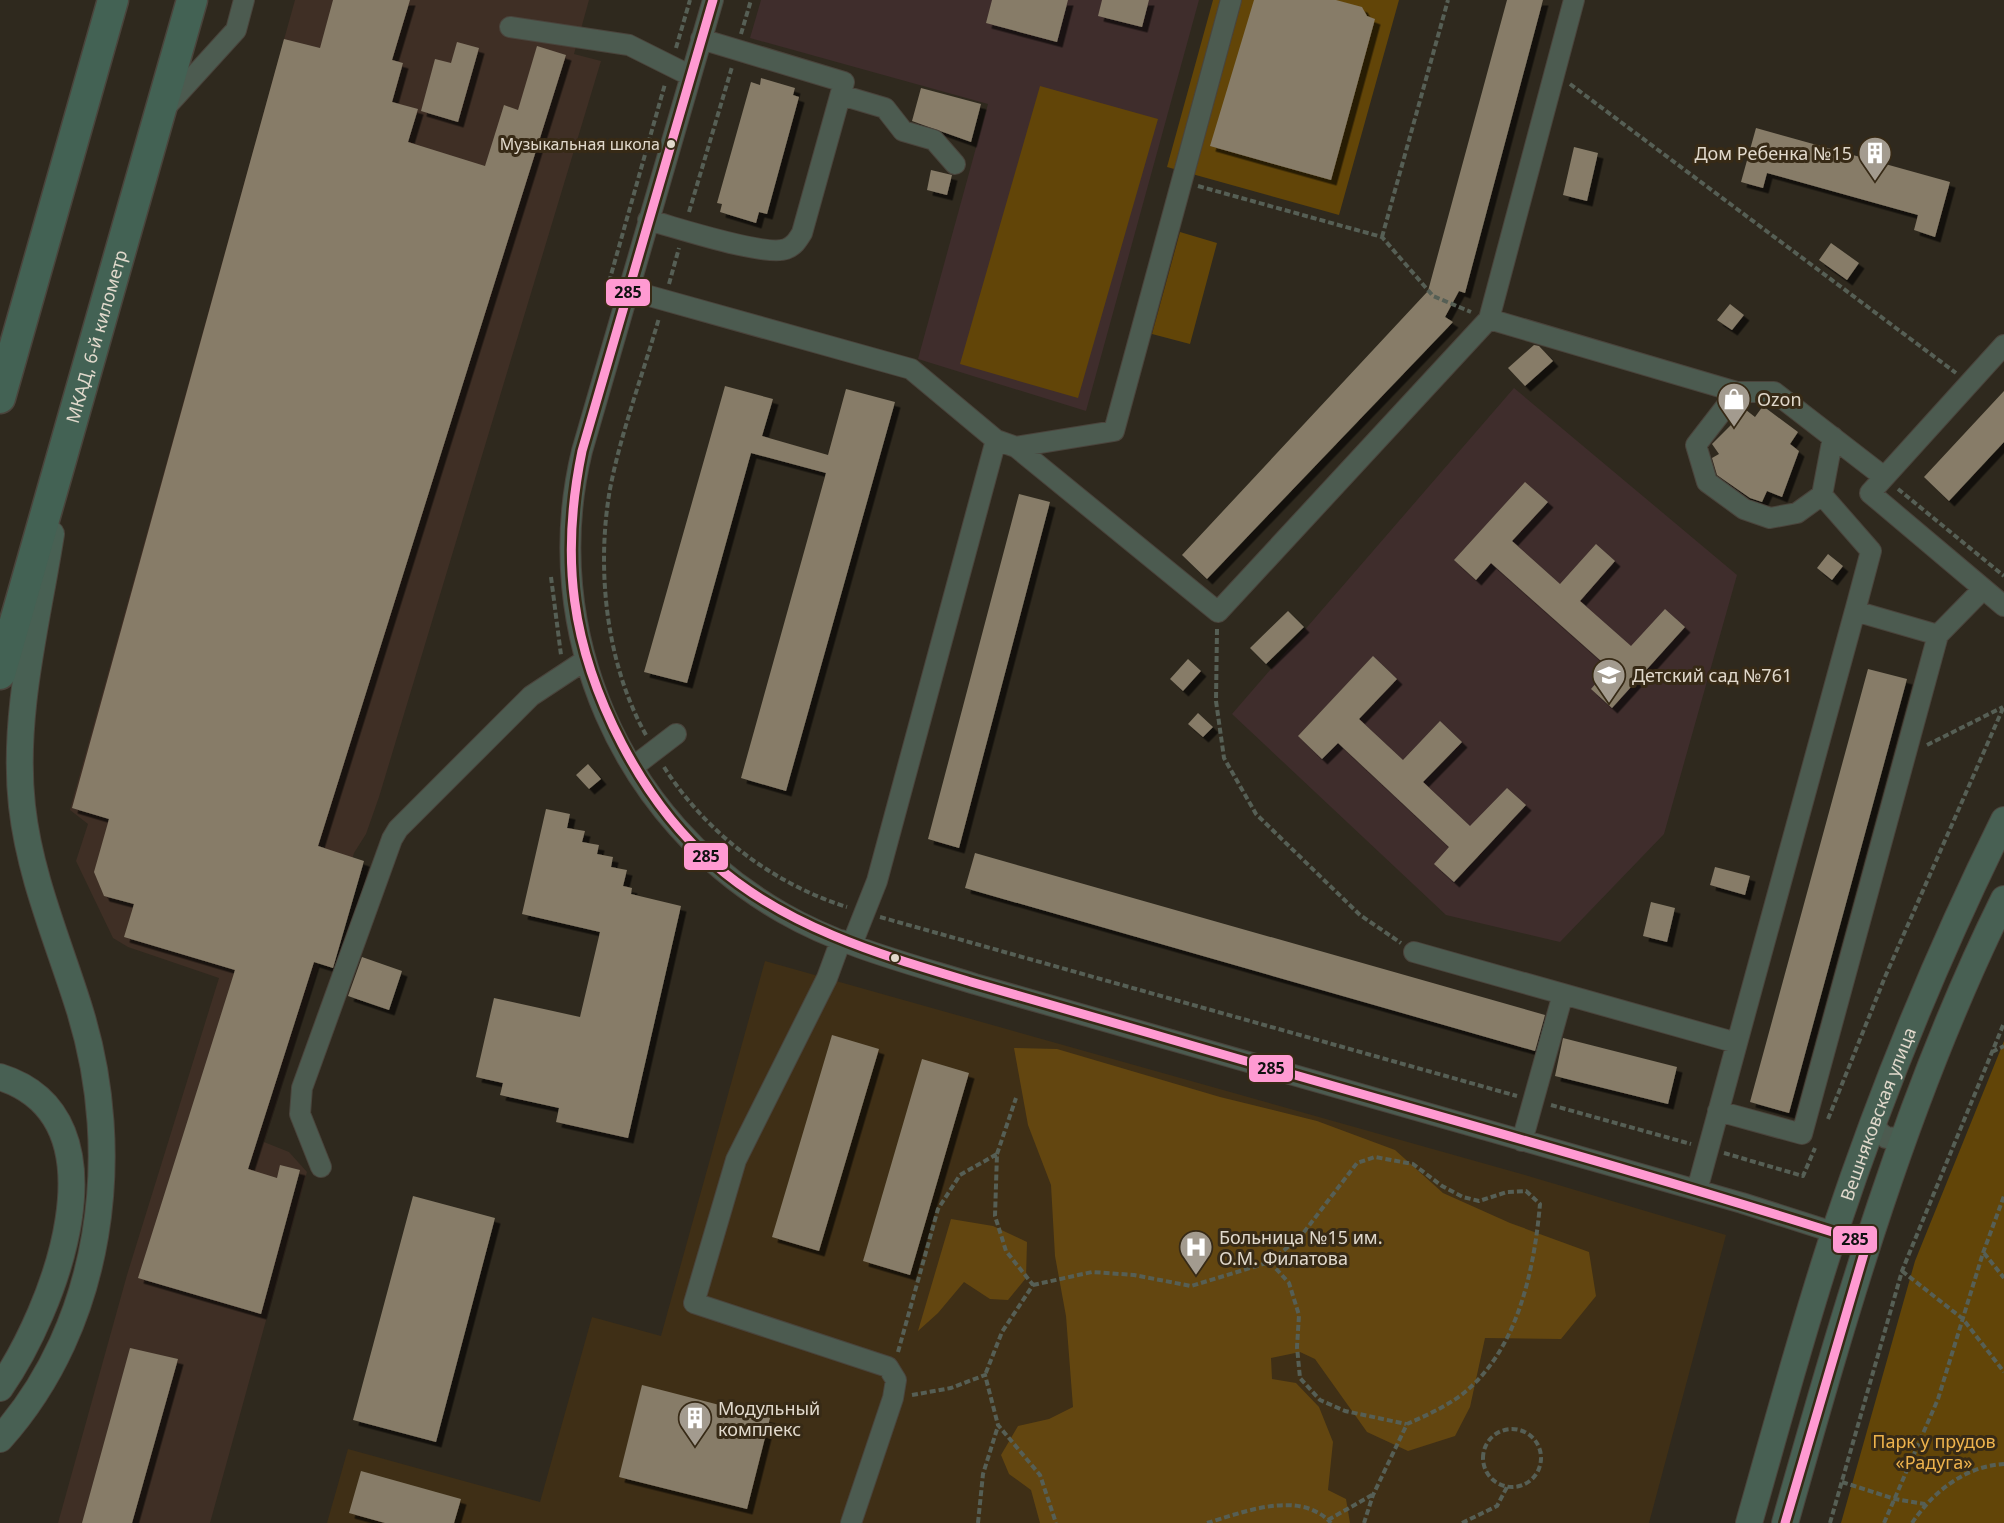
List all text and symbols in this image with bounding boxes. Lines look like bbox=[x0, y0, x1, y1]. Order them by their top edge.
place label: Музыкальная школа bbox=[500, 133, 660, 155]
building icon: Дом Ребенка №15 bbox=[1857, 135, 1893, 182]
marker: Музыкальная школа bbox=[665, 138, 677, 150]
place label: Дом Ребенка №15 bbox=[1695, 141, 1852, 165]
street label: МКАД, 6-й километр bbox=[60, 247, 132, 426]
line badge: 285 bbox=[605, 278, 651, 307]
text: 285 bbox=[614, 281, 642, 303]
shop icon: Ozon bbox=[1716, 381, 1752, 428]
place label: Ozon bbox=[1757, 387, 1802, 411]
school or university icon: Детский сад №761 bbox=[1591, 657, 1627, 704]
place label: Детский сад №761 bbox=[1632, 663, 1792, 687]
line badge: 285 bbox=[683, 842, 729, 871]
text: 285 bbox=[692, 845, 720, 867]
unlabelled marker bbox=[889, 952, 901, 964]
street label: Вешняковская улица bbox=[1834, 1024, 1921, 1204]
line badge: 285 bbox=[1248, 1054, 1294, 1083]
text: 285 bbox=[1257, 1057, 1285, 1079]
place label: Больница №15 им. О.М. Филатова bbox=[1219, 1225, 1383, 1270]
line badge: 285 bbox=[1832, 1225, 1878, 1254]
text: 285 bbox=[1841, 1228, 1869, 1250]
hospital icon: Больница №15 им. О.М. Филатова bbox=[1178, 1229, 1214, 1276]
place label: Модульный комплекс bbox=[718, 1396, 820, 1441]
building icon: Модульный комплекс bbox=[677, 1400, 713, 1447]
park label: Парк у прудов «Радуга» bbox=[1872, 1429, 1996, 1474]

